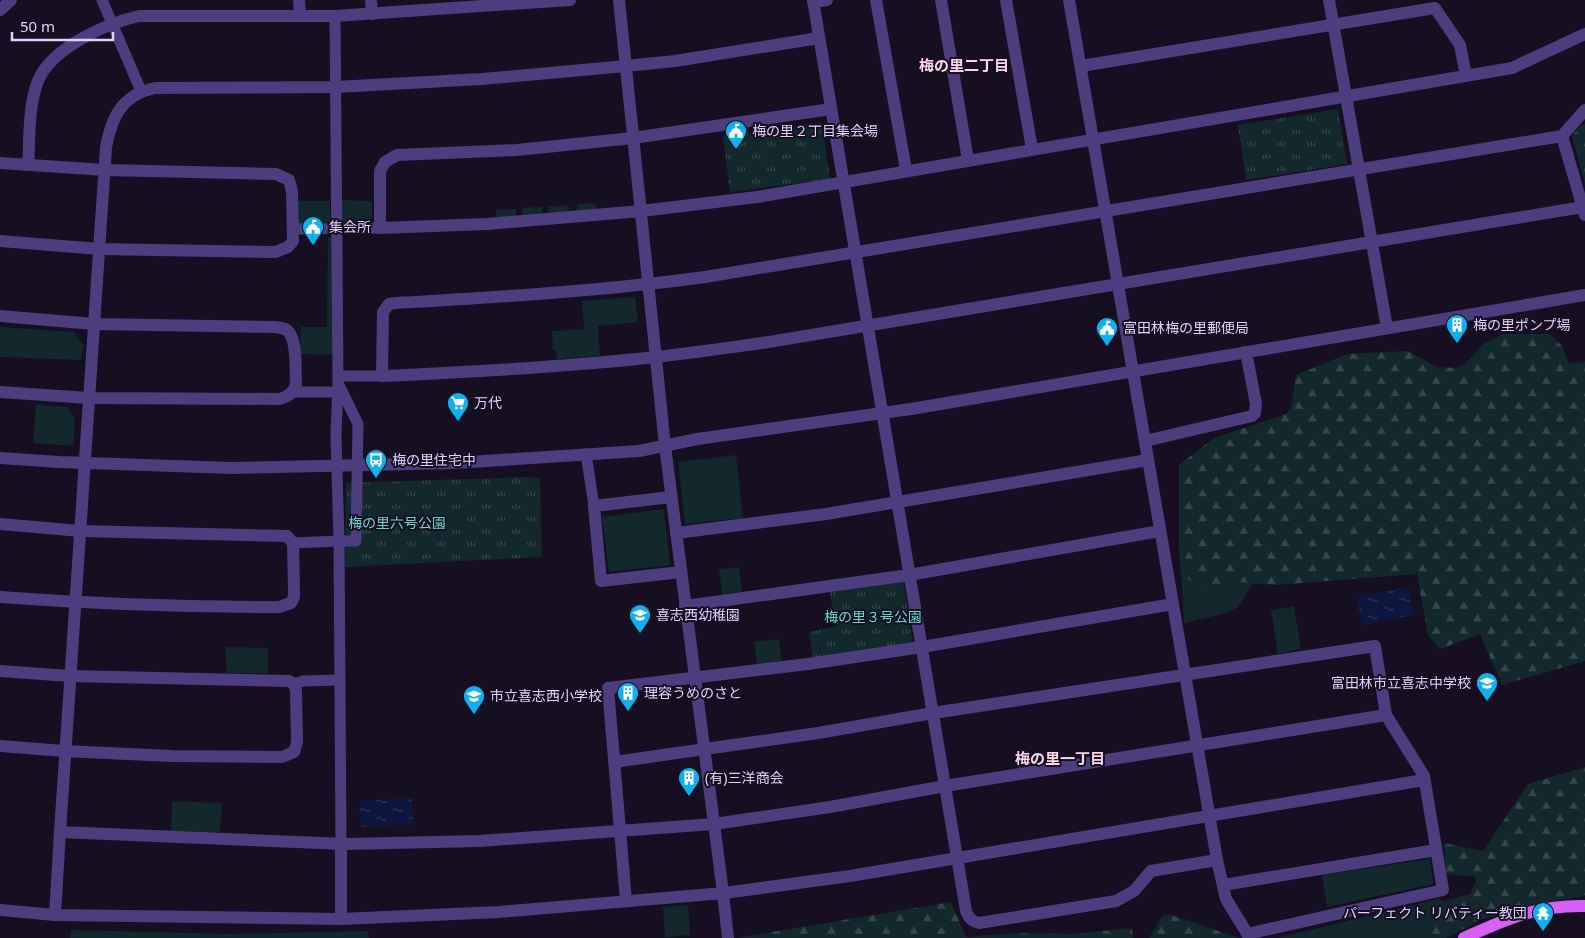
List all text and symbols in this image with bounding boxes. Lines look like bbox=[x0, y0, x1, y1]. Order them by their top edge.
scale bar bbox=[12, 10, 114, 42]
text: 50 m bbox=[20, 16, 55, 36]
district label: 梅の里二丁目 bbox=[919, 55, 1009, 75]
public building icon: 梅の里２丁目集会場 bbox=[724, 119, 748, 150]
place label: 梅の里２丁目集会場 bbox=[752, 121, 878, 140]
public building icon: 集会所 bbox=[301, 215, 325, 246]
place label: 集会所 bbox=[329, 217, 371, 236]
building icon: 梅の里ポンプ場 bbox=[1445, 313, 1469, 344]
place label: 梅の里ポンプ場 bbox=[1473, 315, 1571, 334]
public building icon: 富田林梅の里郵便局 bbox=[1095, 316, 1119, 347]
place label: 富田林梅の里郵便局 bbox=[1123, 318, 1249, 337]
supermarket icon: 万代 bbox=[446, 391, 470, 422]
place label: 万代 bbox=[474, 393, 502, 412]
bus stop icon: 梅の里住宅中 bbox=[364, 448, 388, 479]
place label: 梅の里住宅中 bbox=[392, 450, 476, 469]
park label: 梅の里六号公園 bbox=[348, 513, 446, 532]
school or university icon: 喜志西幼稚園 bbox=[628, 603, 652, 634]
place label: 喜志西幼稚園 bbox=[656, 605, 740, 624]
park label: 梅の里３号公園 bbox=[824, 607, 922, 626]
school or university icon: 富田林市立喜志中学校 bbox=[1475, 671, 1499, 702]
place label: 富田林市立喜志中学校 bbox=[1331, 673, 1471, 692]
building icon: 理容うめのさと bbox=[616, 681, 640, 712]
place label: 理容うめのさと bbox=[644, 683, 742, 702]
school or university icon: 市立喜志西小学校 bbox=[462, 684, 486, 715]
place label: 市立喜志西小学校 bbox=[490, 686, 602, 705]
district label: 梅の里一丁目 bbox=[1015, 748, 1105, 768]
building icon: (有)三洋商会 bbox=[677, 766, 701, 797]
place label: (有)三洋商会 bbox=[705, 768, 783, 787]
temple icon: パーフェクト リバティー教団 bbox=[1531, 901, 1555, 932]
place label: パーフェクト リバティー教団 bbox=[1343, 903, 1527, 922]

